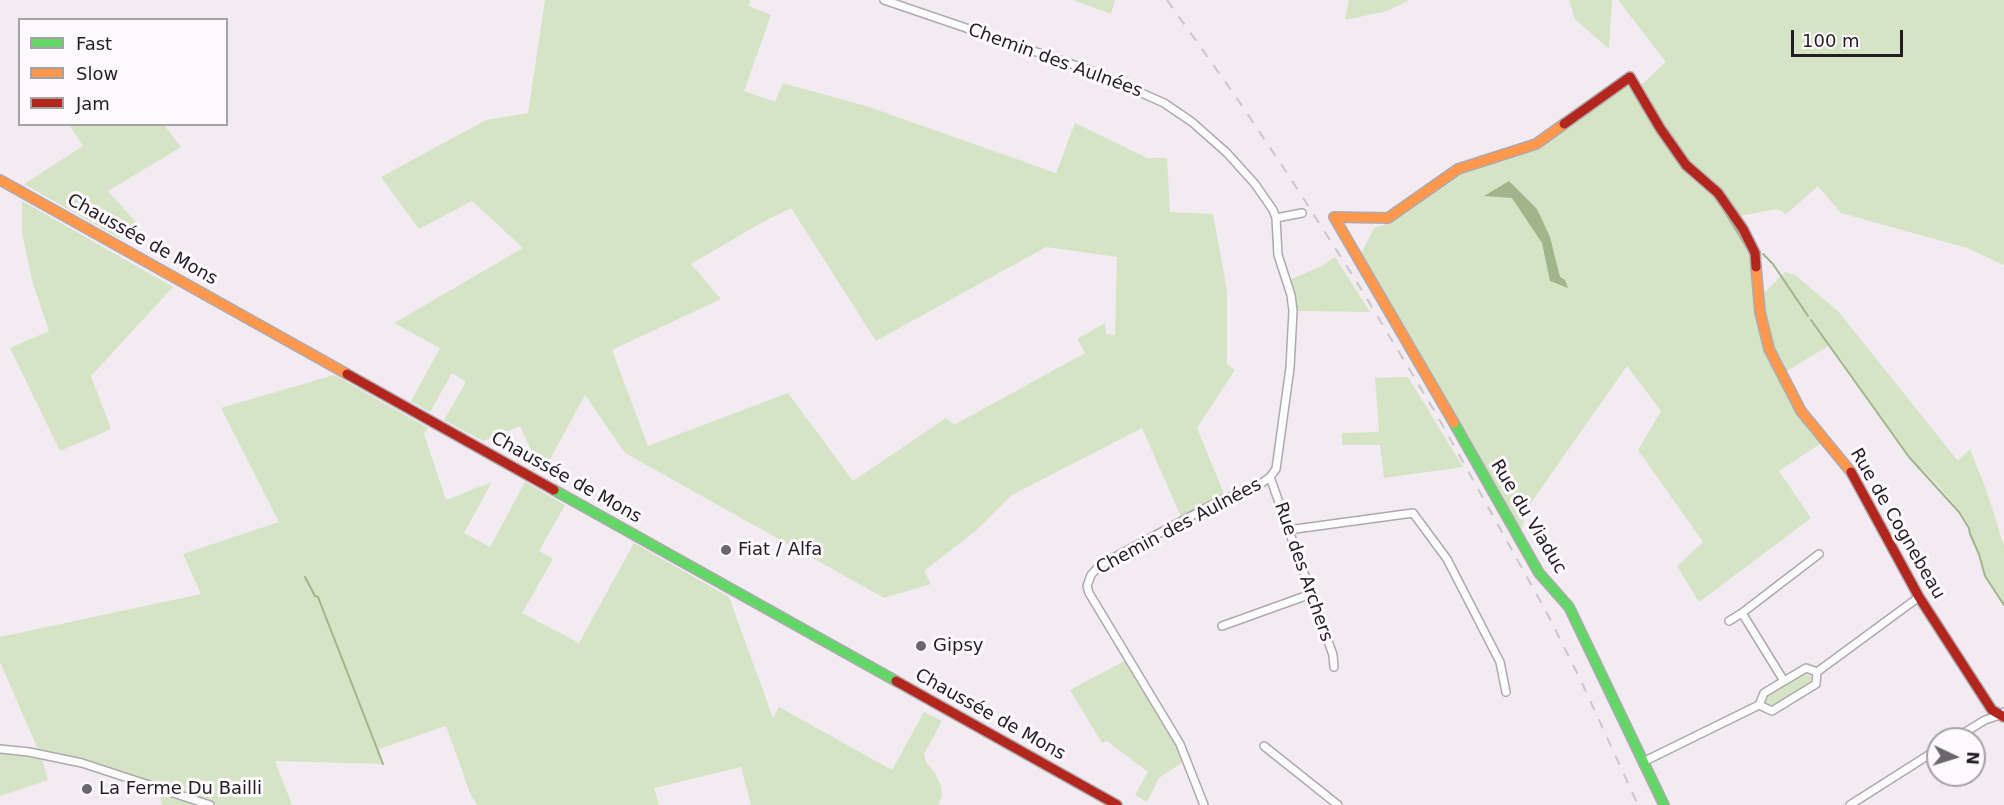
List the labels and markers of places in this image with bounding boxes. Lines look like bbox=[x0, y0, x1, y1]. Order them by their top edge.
place label: Fiat / Alfa bbox=[738, 539, 822, 561]
marker: Fiat / Alfa bbox=[719, 543, 733, 557]
place label: Gipsy bbox=[933, 635, 983, 657]
marker: Gipsy bbox=[914, 639, 928, 653]
place label: La Ferme Du Bailli bbox=[99, 778, 262, 800]
marker: La Ferme Du Bailli bbox=[80, 782, 94, 796]

